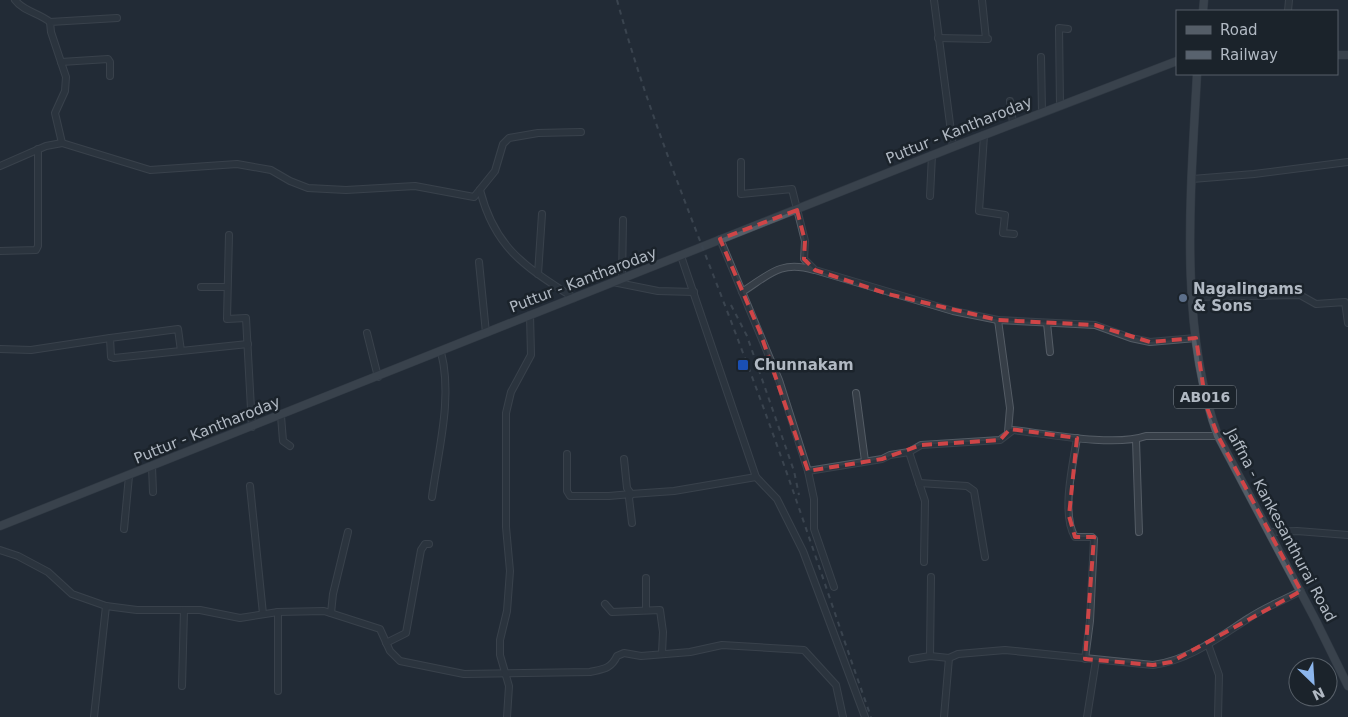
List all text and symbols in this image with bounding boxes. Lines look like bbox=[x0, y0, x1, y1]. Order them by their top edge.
legend bbox=[1176, 10, 1338, 75]
text: Road bbox=[1220, 21, 1258, 39]
text: Railway bbox=[1220, 46, 1278, 64]
street label: Puttur - Kantharoday bbox=[883, 92, 1035, 168]
street label: Puttur - Kantharoday bbox=[507, 244, 659, 316]
place label: Nagalingams & Sons bbox=[1193, 280, 1303, 315]
marker: Nagalingams & Sons bbox=[1177, 292, 1189, 304]
place label: Chunnakam bbox=[754, 356, 854, 374]
marker: Chunnakam bbox=[736, 358, 750, 372]
road number: AB016 bbox=[1174, 386, 1236, 408]
street label: Puttur - Kantharoday bbox=[131, 392, 283, 468]
street label: Jaffna - Kankesanthurai Road bbox=[1222, 424, 1340, 625]
north arrow bbox=[1288, 657, 1338, 707]
text: N bbox=[1310, 684, 1327, 704]

